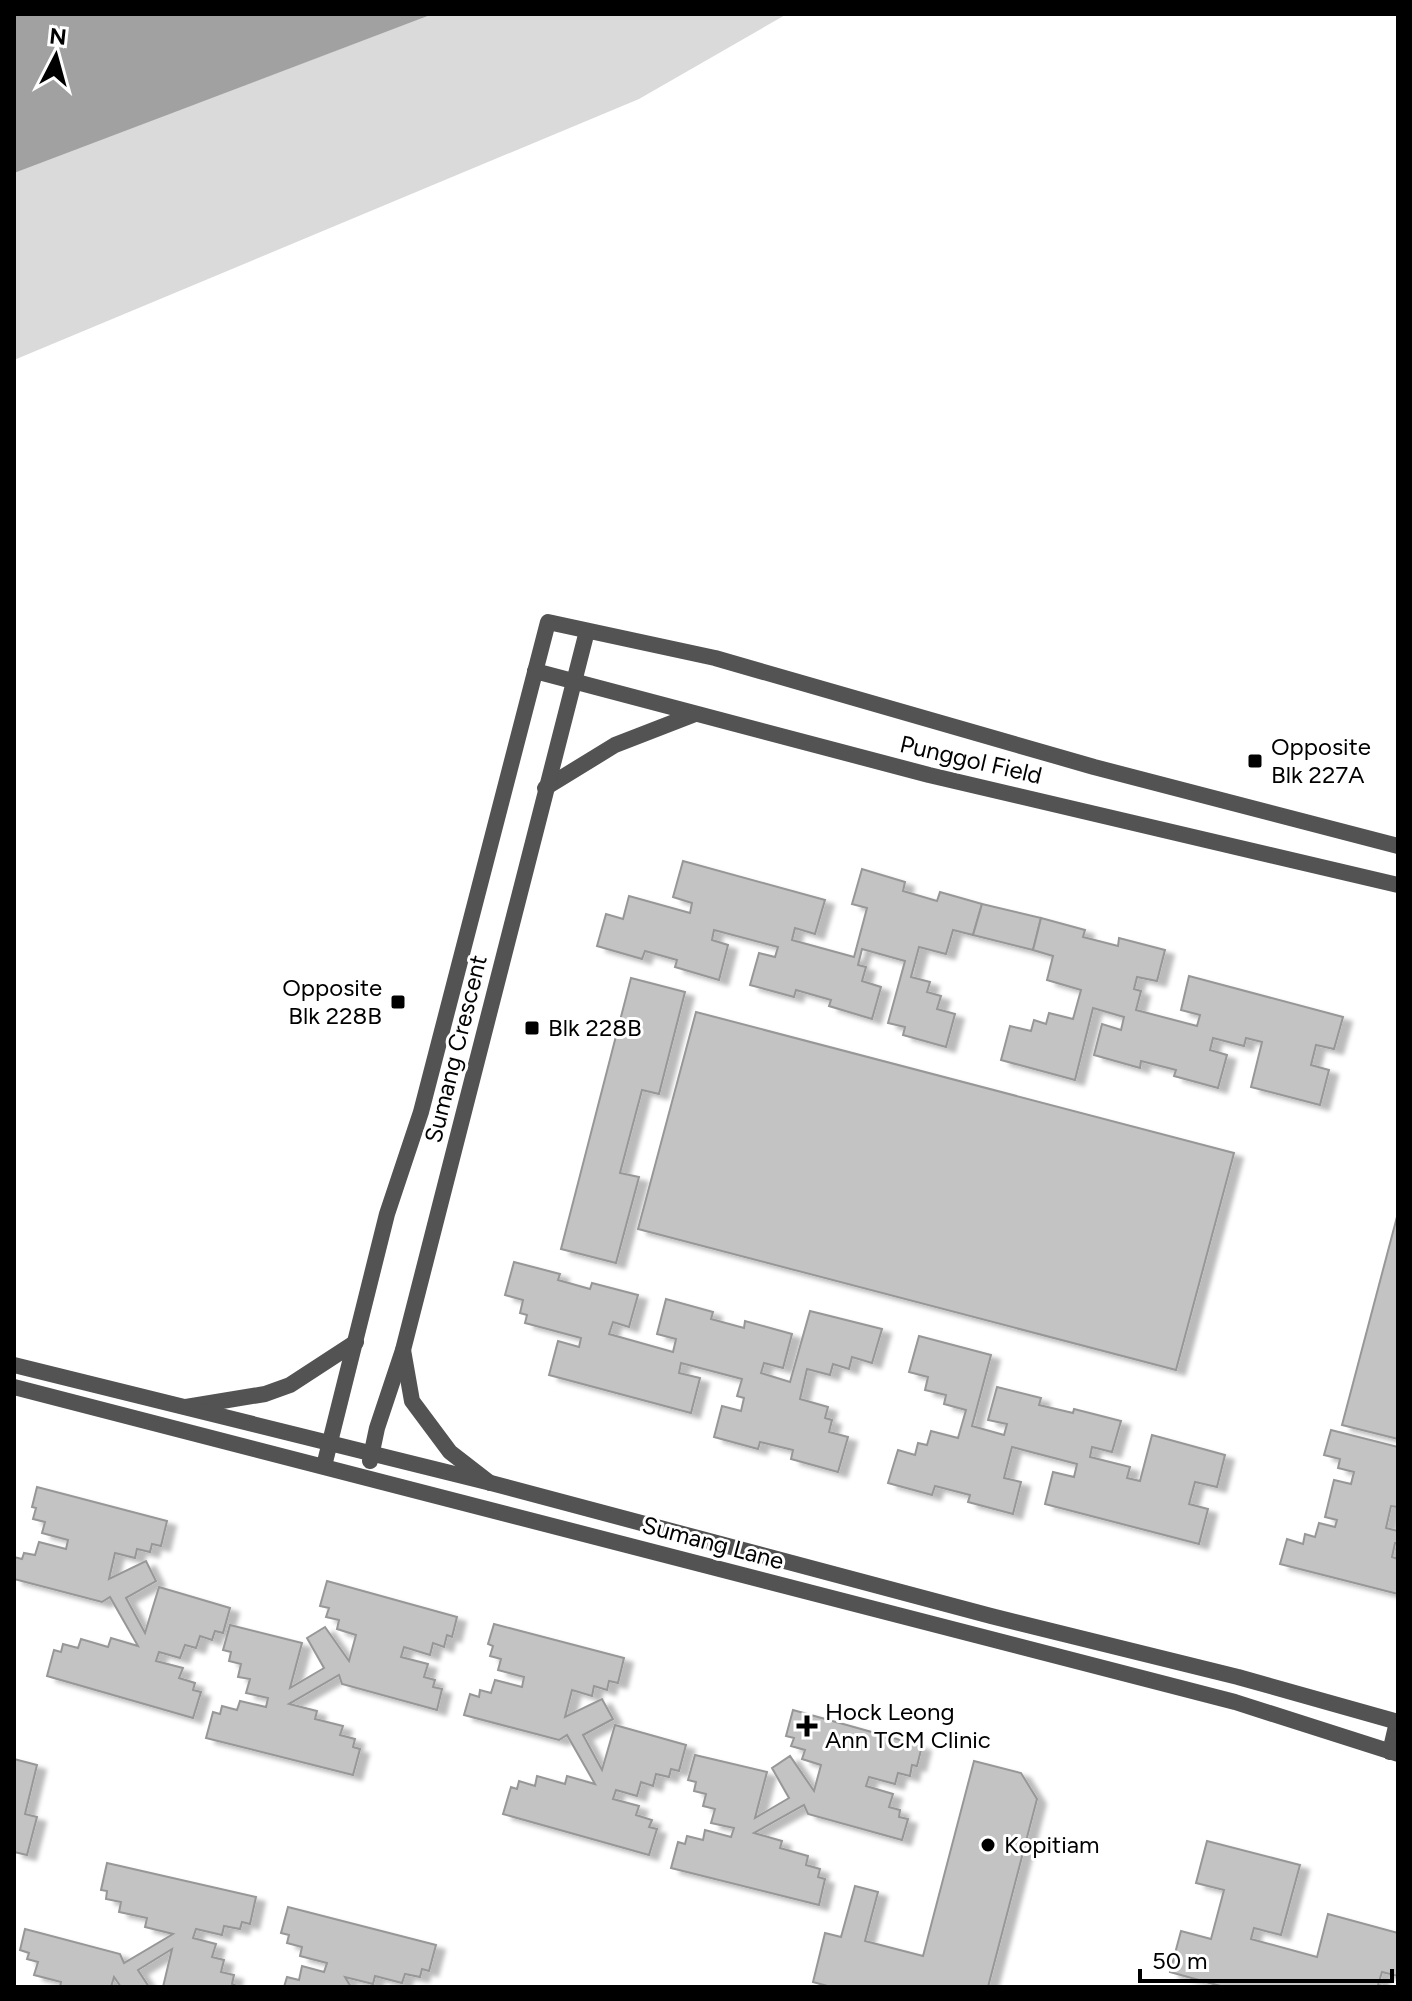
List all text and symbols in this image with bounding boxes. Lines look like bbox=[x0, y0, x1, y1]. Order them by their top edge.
north arrow bbox=[16, 16, 96, 96]
text: N bbox=[48, 22, 68, 51]
street label: Punggol Field bbox=[897, 729, 1045, 790]
place label: Opposite Blk 227A bbox=[1271, 732, 1371, 789]
marker: Opposite Blk 227A bbox=[1246, 752, 1264, 770]
street label: Sumang Crescent bbox=[418, 952, 493, 1146]
place label: Opposite Blk 228B bbox=[282, 973, 382, 1030]
marker: Opposite Blk 228B bbox=[389, 993, 407, 1011]
place label: Blk 228B bbox=[548, 1013, 642, 1042]
marker: Blk 228B bbox=[523, 1019, 541, 1037]
street label: Sumang Lane bbox=[639, 1510, 787, 1575]
place label: Hock Leong Ann TCM Clinic bbox=[825, 1697, 991, 1754]
marker: Hock Leong Ann TCM Clinic bbox=[796, 1715, 818, 1737]
place label: Kopitiam bbox=[1004, 1830, 1099, 1859]
marker: Kopitiam bbox=[979, 1836, 997, 1854]
scale bar bbox=[1140, 1933, 1392, 1983]
text: 50 m bbox=[1152, 1946, 1208, 1975]

